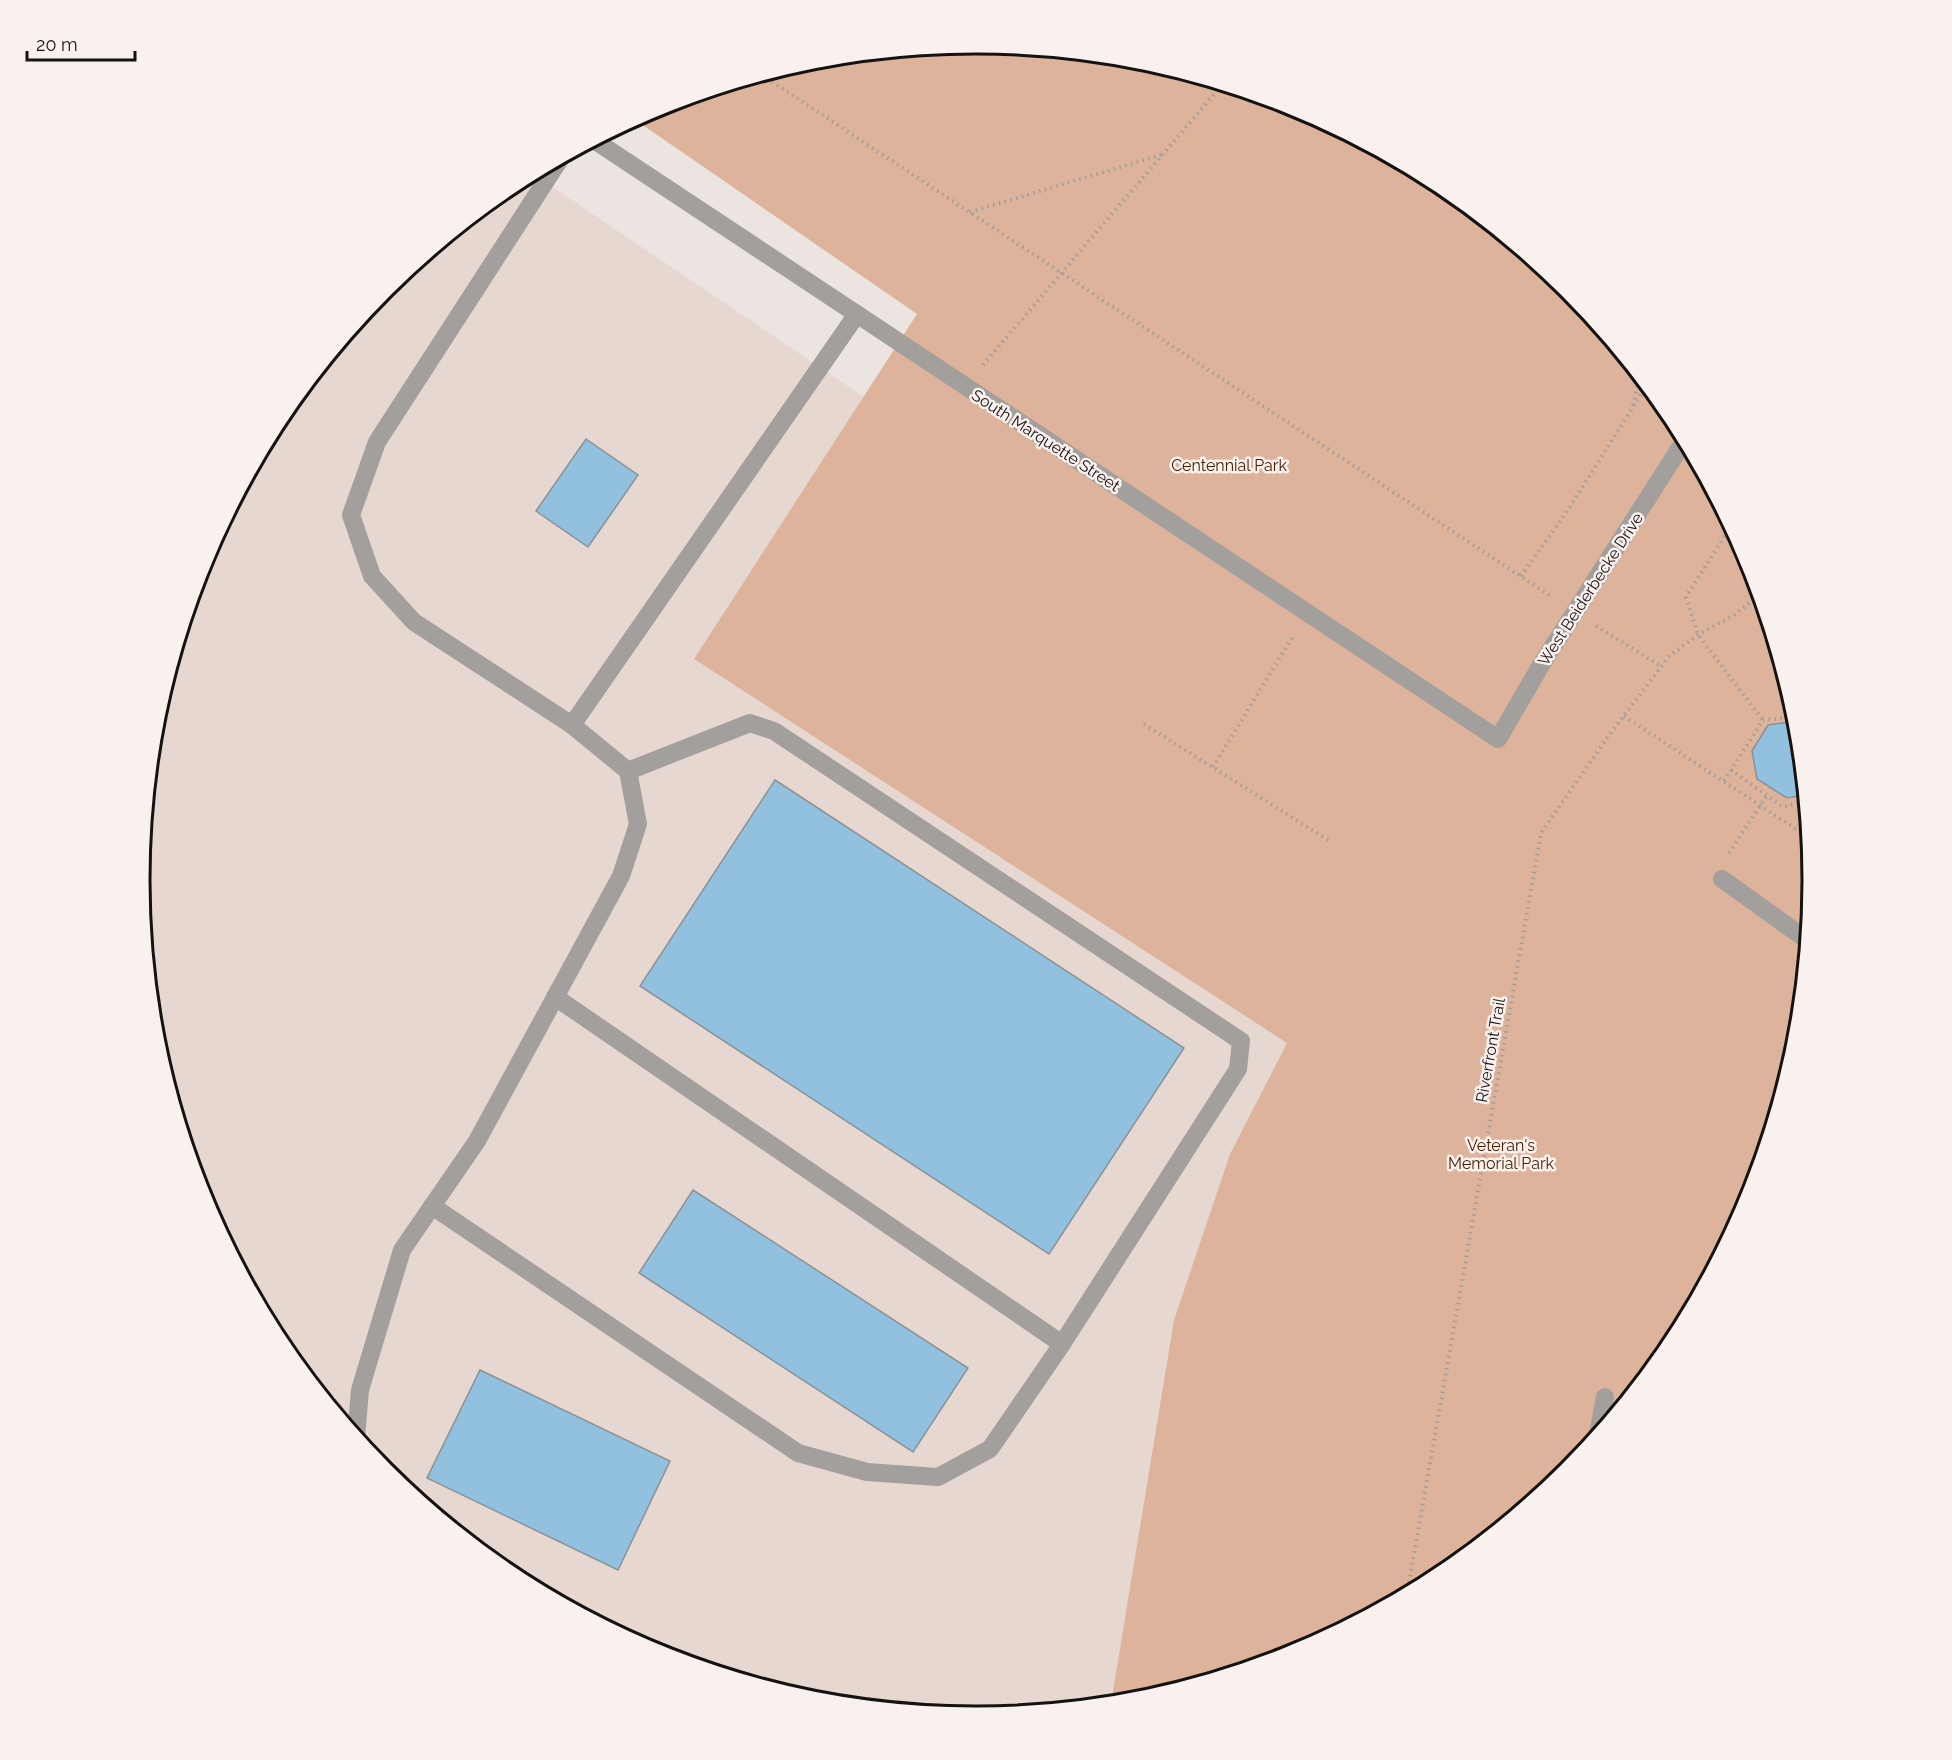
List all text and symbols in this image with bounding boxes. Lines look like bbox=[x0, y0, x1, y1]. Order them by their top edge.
scale bar bbox=[27, 24, 135, 62]
text: 20 m bbox=[36, 34, 78, 55]
street label: South Marquette Street bbox=[968, 385, 1124, 496]
park label: Centennial Park bbox=[1171, 456, 1287, 475]
street label: West Beiderbecke Drive bbox=[1534, 509, 1647, 669]
street label: Riverfront Trail bbox=[1472, 996, 1509, 1104]
park label: Veteran's Memorial Park bbox=[1448, 1136, 1554, 1173]

